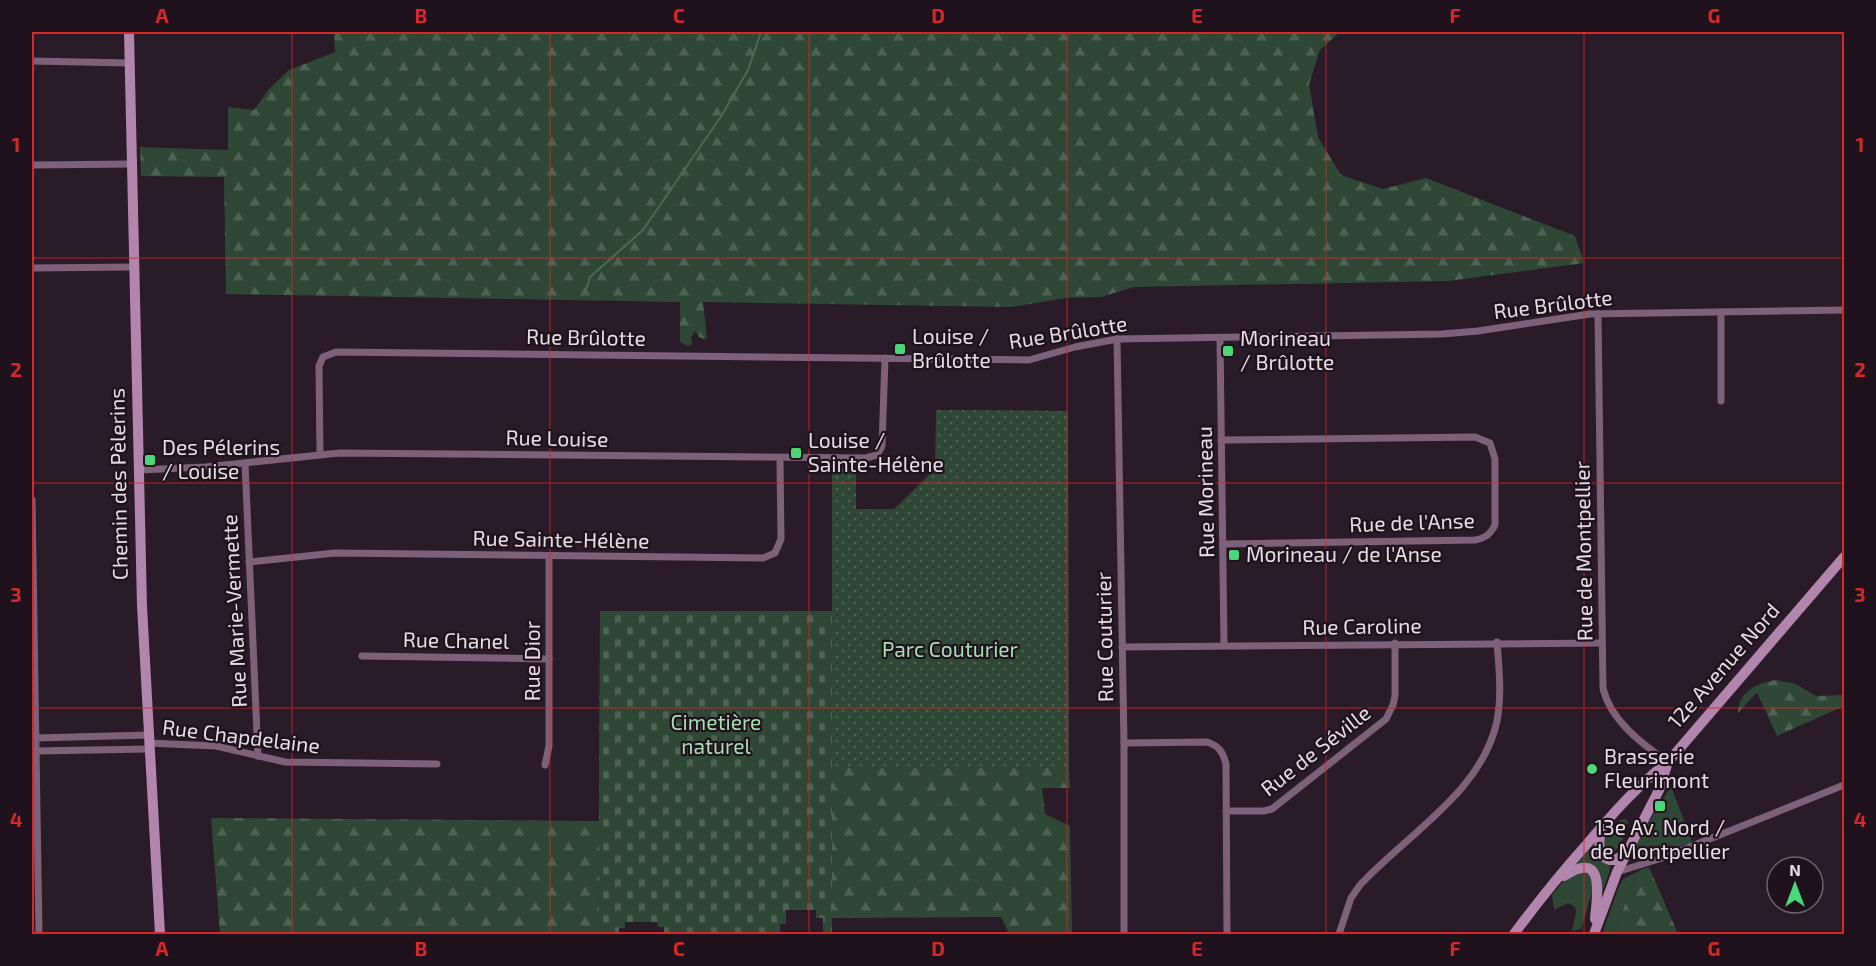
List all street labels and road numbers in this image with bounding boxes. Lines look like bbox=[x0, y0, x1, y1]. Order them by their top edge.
street label: Rue Brûlotte bbox=[1492, 284, 1614, 323]
street label: Rue Brûlotte bbox=[1007, 310, 1129, 353]
street label: Rue Brûlotte bbox=[526, 323, 646, 350]
street label: Chemin des Pèlerins bbox=[103, 388, 132, 580]
street label: Rue Louise bbox=[505, 424, 609, 451]
street label: Rue Morineau bbox=[1191, 426, 1218, 558]
street label: Rue de Montpellier bbox=[1568, 460, 1597, 641]
street label: Rue de l'Anse bbox=[1349, 507, 1475, 536]
street label: Rue Marie-Vermette bbox=[216, 514, 251, 708]
street label: Rue Sainte-Hélène bbox=[473, 524, 650, 553]
street label: Rue Couturier bbox=[1090, 571, 1117, 702]
street label: 12e Avenue Nord bbox=[1662, 597, 1784, 733]
street label: Rue Caroline bbox=[1302, 612, 1422, 639]
street label: Rue Dior bbox=[519, 620, 544, 701]
street label: Rue Chanel bbox=[403, 626, 510, 653]
street label: Rue de Séville bbox=[1255, 699, 1375, 800]
street label: Rue Chapdelaine bbox=[161, 713, 321, 758]

